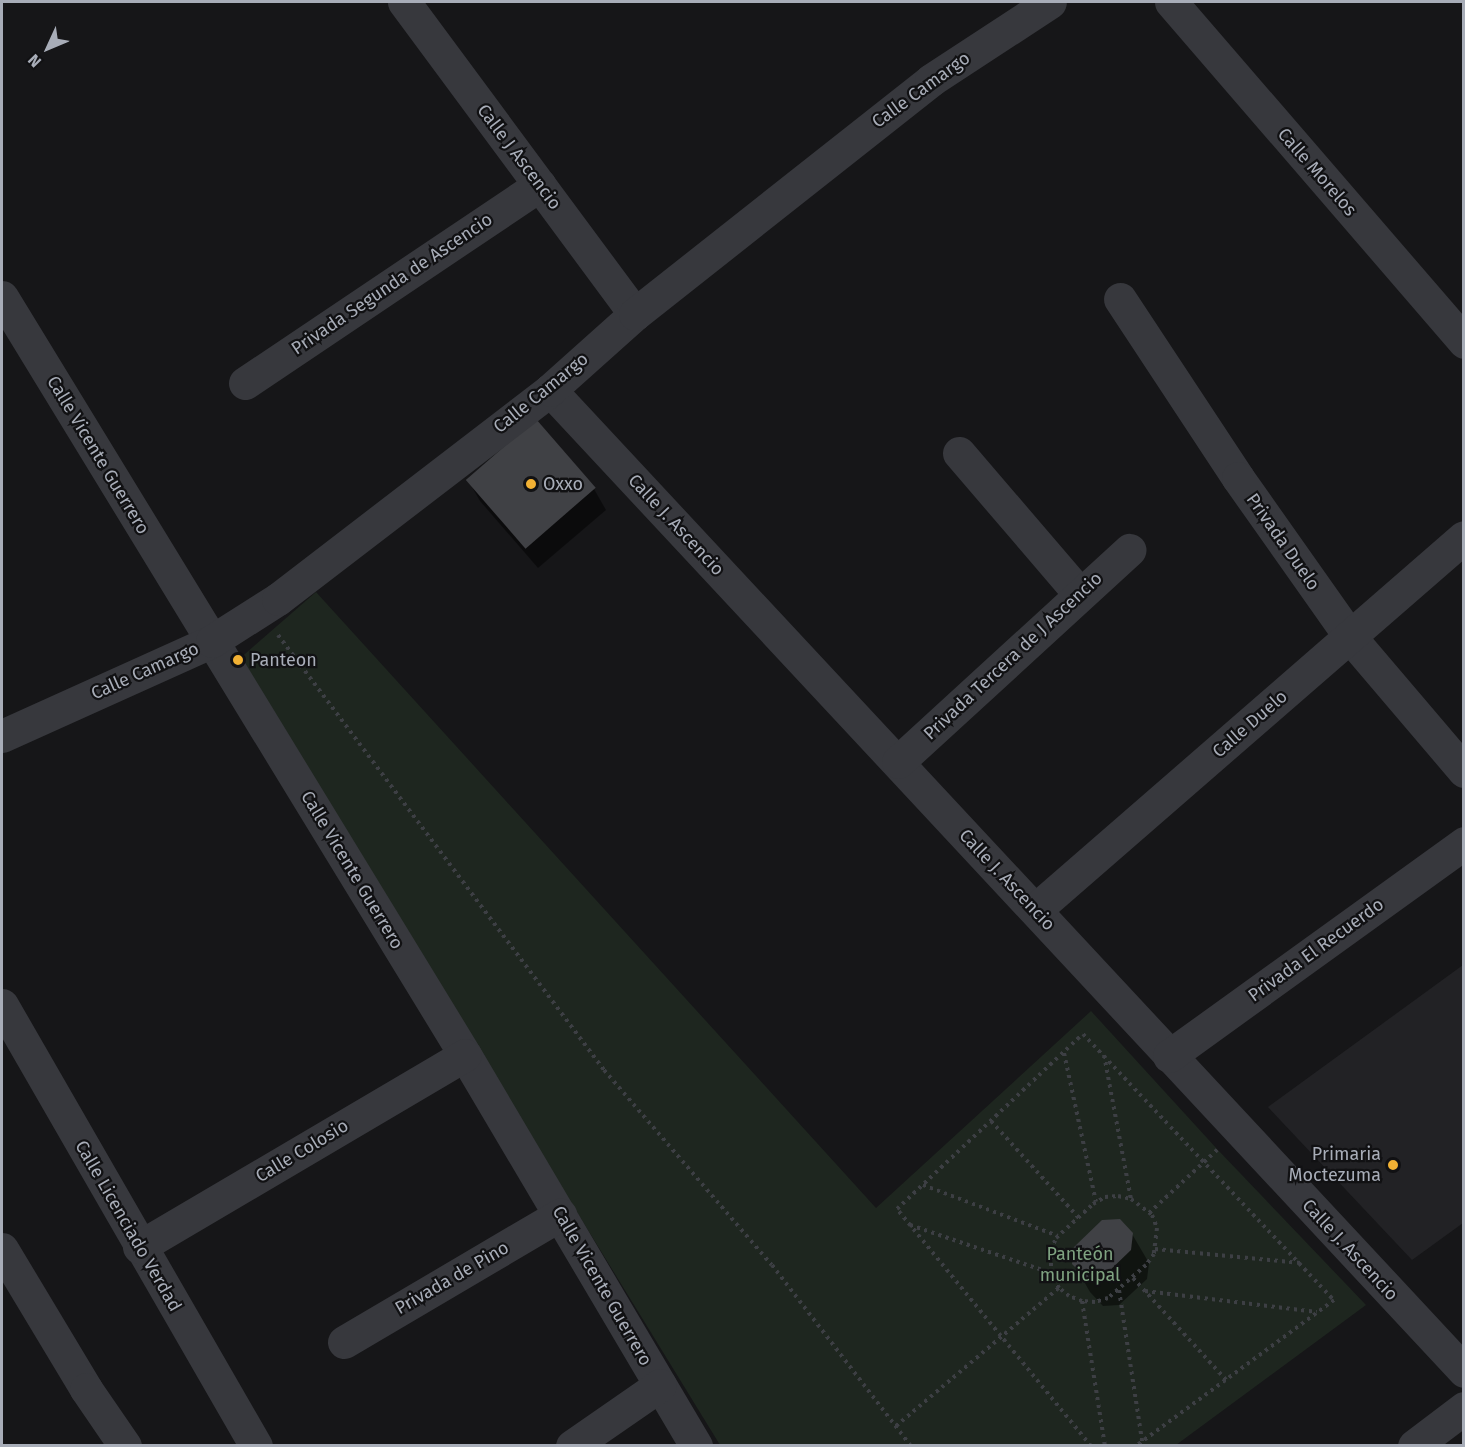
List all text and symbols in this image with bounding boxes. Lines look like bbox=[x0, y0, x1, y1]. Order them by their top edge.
north arrow bbox=[18, 18, 78, 78]
street label: Calle Camargo bbox=[868, 47, 974, 133]
text: N bbox=[24, 50, 45, 71]
street label: Calle J Ascencio bbox=[472, 100, 566, 214]
street label: Calle Morelos bbox=[1273, 124, 1361, 220]
street label: Privada Segunda de Ascencio bbox=[287, 209, 497, 359]
street label: Calle Camargo bbox=[489, 348, 593, 438]
street label: Calle Vicente Guerrero bbox=[42, 372, 154, 538]
street label: Calle J. Ascencio bbox=[624, 470, 728, 580]
place label: Oxxo bbox=[543, 473, 583, 495]
marker: Oxxo bbox=[524, 477, 538, 491]
street label: Privada Duelo bbox=[1242, 489, 1324, 595]
street label: Privada Tercera de J Ascencio bbox=[919, 567, 1107, 745]
street label: Calle Camargo bbox=[88, 638, 202, 704]
place label: Panteon bbox=[250, 649, 317, 671]
marker: Panteon bbox=[231, 653, 245, 667]
street label: Calle Duelo bbox=[1208, 686, 1292, 762]
street label: Calle Vicente Guerrero bbox=[296, 787, 408, 953]
street label: Calle J. Ascencio bbox=[955, 825, 1059, 935]
street label: Privada El Recuerdo bbox=[1244, 894, 1388, 1006]
street label: Calle Colosio bbox=[252, 1115, 352, 1187]
street label: Calle Licenciado Verdad bbox=[70, 1137, 186, 1315]
place label: Primaria Moctezuma bbox=[1289, 1144, 1381, 1186]
marker: Primaria Moctezuma bbox=[1386, 1158, 1400, 1172]
street label: Calle J. Ascencio bbox=[1298, 1195, 1402, 1305]
street label: Calle Vicente Guerrero bbox=[547, 1202, 657, 1370]
street label: Privada de Pino bbox=[391, 1237, 513, 1319]
park label: Panteón municipal bbox=[1040, 1244, 1120, 1286]

